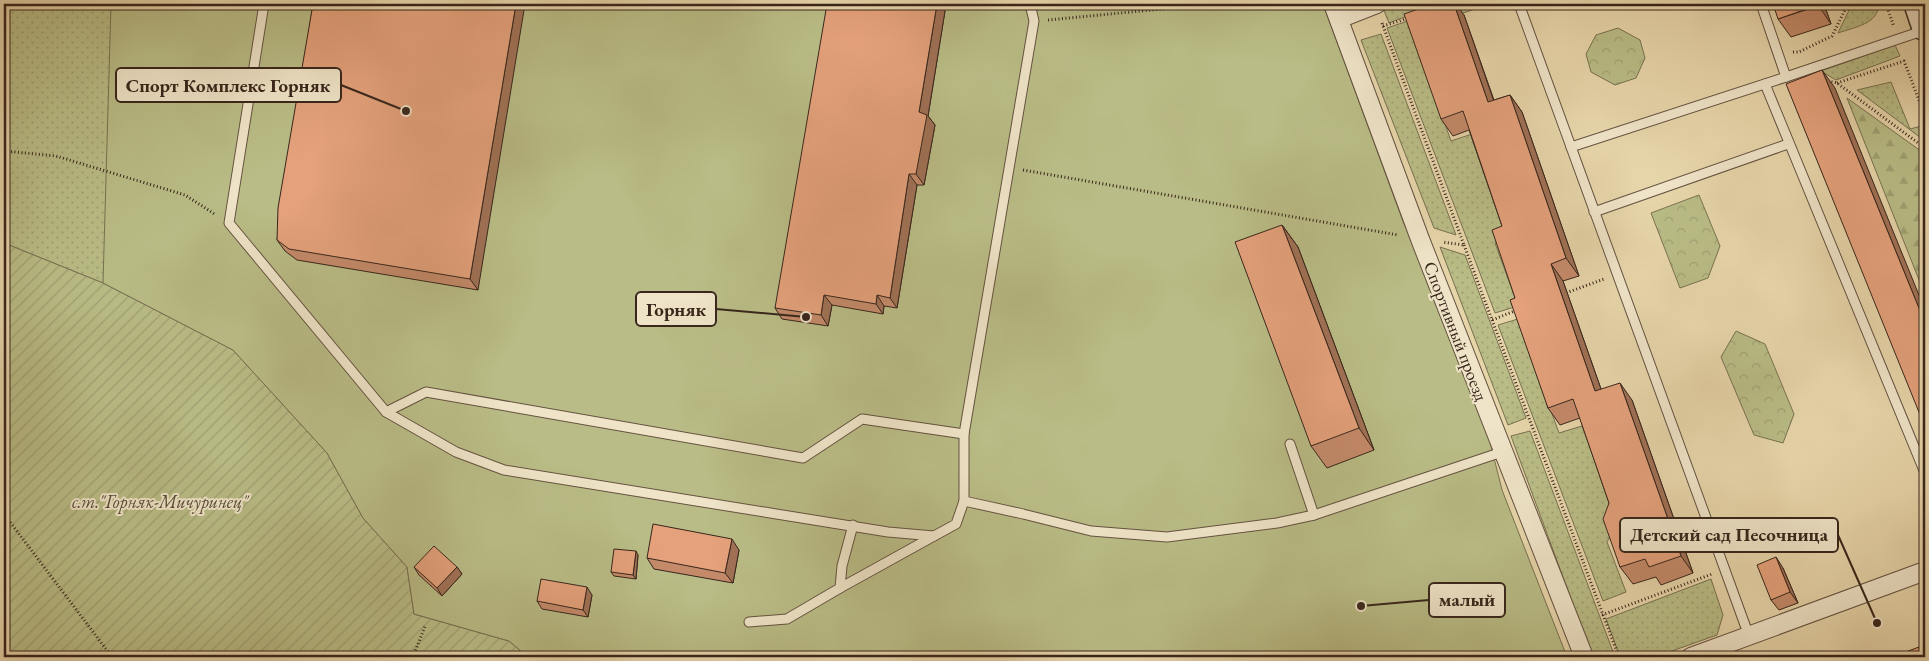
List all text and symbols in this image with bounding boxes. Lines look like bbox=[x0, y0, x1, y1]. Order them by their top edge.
callout: Спорт Комплекс Горняк bbox=[116, 68, 341, 102]
text: Спорт Комплекс Горняк bbox=[126, 73, 331, 98]
street label: Спортивный проезд bbox=[1419, 258, 1493, 404]
callout: Горняк bbox=[636, 292, 716, 326]
text: Горняк bbox=[646, 297, 706, 322]
park label: с.т."Горняк-Мичуринец" bbox=[72, 490, 250, 514]
callout: Детский сад Песочница bbox=[1620, 518, 1838, 552]
text: Детский сад Песочница bbox=[1630, 522, 1829, 547]
callout: малый bbox=[1429, 583, 1505, 617]
text: малый bbox=[1439, 587, 1495, 612]

